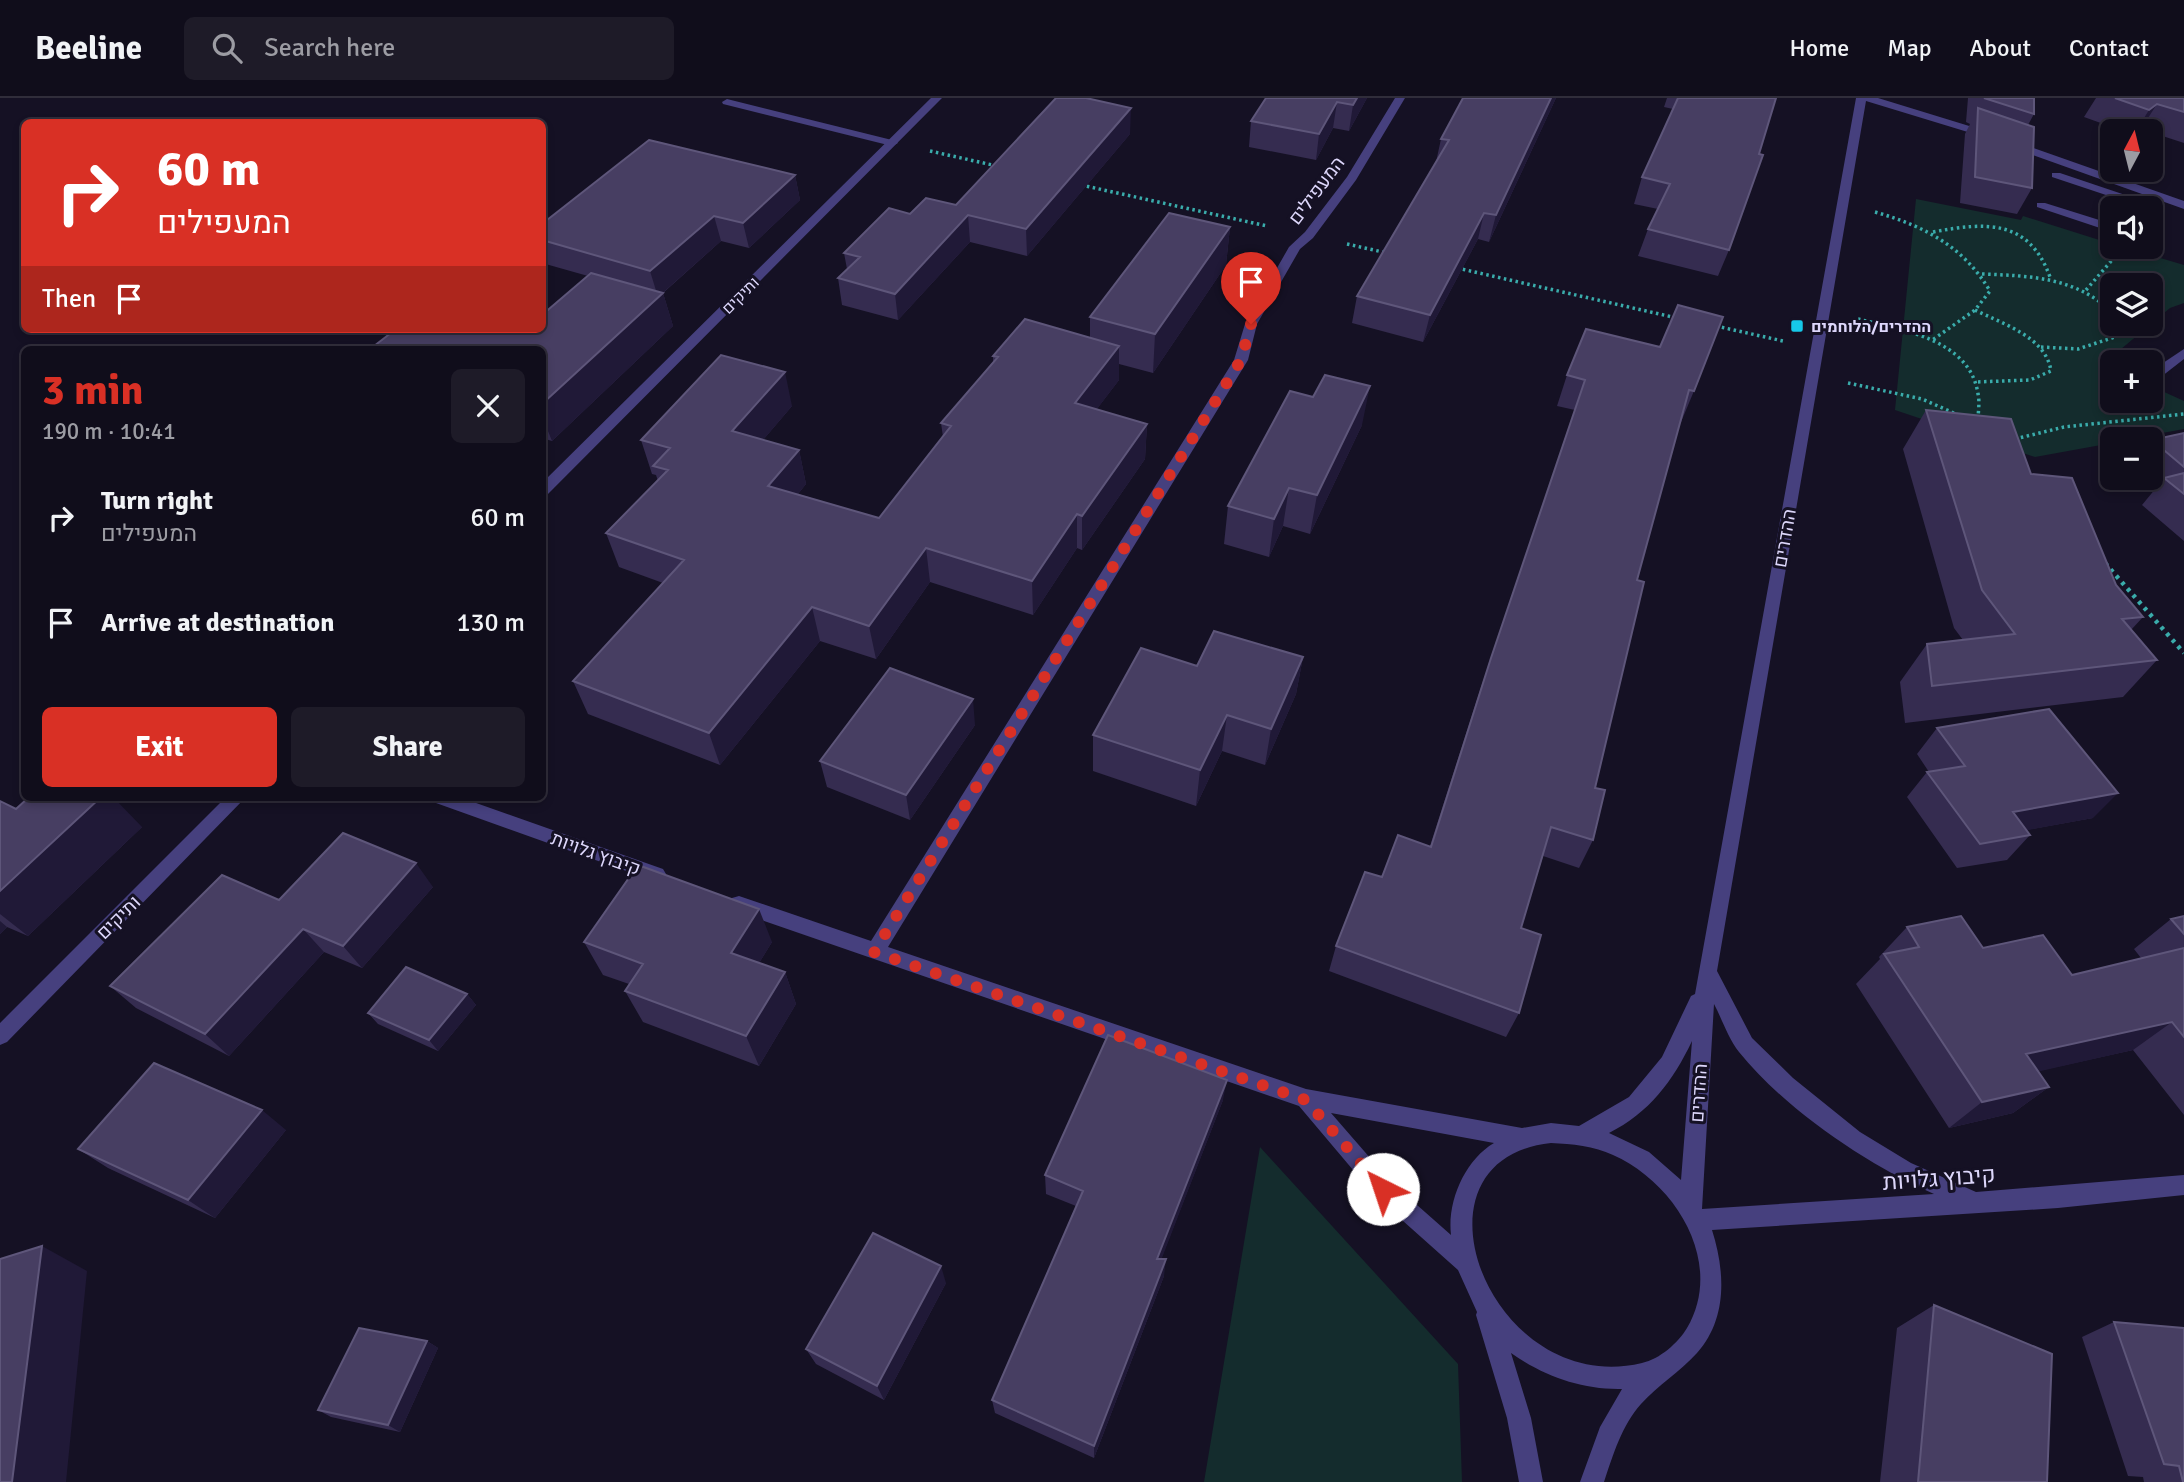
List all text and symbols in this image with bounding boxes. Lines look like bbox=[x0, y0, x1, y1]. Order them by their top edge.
search box bbox=[184, 17, 674, 80]
text: Beeline bbox=[35, 28, 142, 69]
icon: search bbox=[208, 29, 246, 67]
text: Search here bbox=[264, 32, 395, 64]
text: Home bbox=[1789, 33, 1849, 63]
text: Map bbox=[1887, 33, 1932, 63]
text: About bbox=[1970, 33, 2031, 63]
text: Contact bbox=[2069, 33, 2149, 63]
north arrow bbox=[2100, 119, 2163, 182]
map controls bbox=[2100, 119, 2163, 490]
text: 60 m bbox=[157, 139, 260, 199]
icon: right bbox=[42, 147, 133, 238]
street label: המעפילים bbox=[1283, 152, 1350, 230]
button: sound bbox=[2100, 196, 2163, 259]
text: המעפילים bbox=[157, 203, 291, 242]
pin bbox=[1221, 252, 1281, 324]
icon: arrive bbox=[1232, 263, 1270, 301]
street label: ותיקים bbox=[718, 273, 764, 319]
button: layers bbox=[2100, 273, 2163, 336]
icon: arrive bbox=[110, 280, 148, 318]
text: Then bbox=[42, 283, 96, 315]
place label: ההדרים/הלוחמים bbox=[1811, 317, 1931, 337]
marker: ההדרים/הלוחמים bbox=[1789, 318, 1805, 334]
button: + bbox=[2100, 350, 2163, 413]
text: 3 min bbox=[42, 365, 143, 416]
button: close bbox=[451, 369, 525, 443]
text: 190 m · 10:41 bbox=[42, 417, 176, 446]
button: − bbox=[2100, 427, 2163, 490]
text: Turn right bbox=[101, 485, 213, 517]
icon: right bbox=[42, 499, 80, 537]
text: 60 m bbox=[470, 502, 525, 534]
street label: ההדרים bbox=[1768, 507, 1802, 569]
text: המעפילים bbox=[101, 519, 197, 548]
icon: arrive bbox=[42, 604, 80, 642]
text: Arrive at destination bbox=[101, 607, 334, 639]
text: 130 m bbox=[456, 607, 525, 639]
button: Exit bbox=[42, 707, 277, 787]
button: Share bbox=[291, 707, 525, 787]
street label: קיבוץ גלויות bbox=[548, 827, 644, 881]
street label: ותיקים bbox=[92, 891, 146, 945]
street label: ההדרים bbox=[1685, 1063, 1713, 1124]
position arrow bbox=[1346, 1152, 1420, 1226]
street label: קיבוץ גלויות bbox=[1882, 1160, 1996, 1197]

